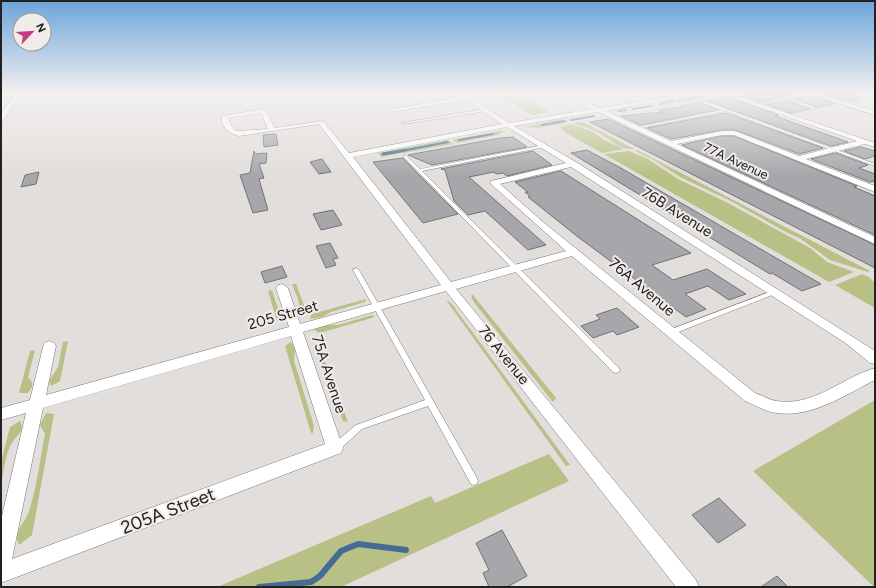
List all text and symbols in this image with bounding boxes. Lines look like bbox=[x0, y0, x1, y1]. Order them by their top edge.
north arrow bbox=[12, 12, 52, 52]
text: N bbox=[33, 21, 48, 35]
street label: 77A Avenue bbox=[701, 139, 771, 183]
street label: 76B Avenue bbox=[638, 183, 716, 241]
street label: 76A Avenue bbox=[605, 254, 679, 320]
street label: 205 Street bbox=[246, 296, 321, 334]
street label: 76 Avenue bbox=[475, 322, 533, 388]
street label: 75A Avenue bbox=[308, 333, 350, 415]
street label: 205A Street bbox=[118, 483, 218, 539]

